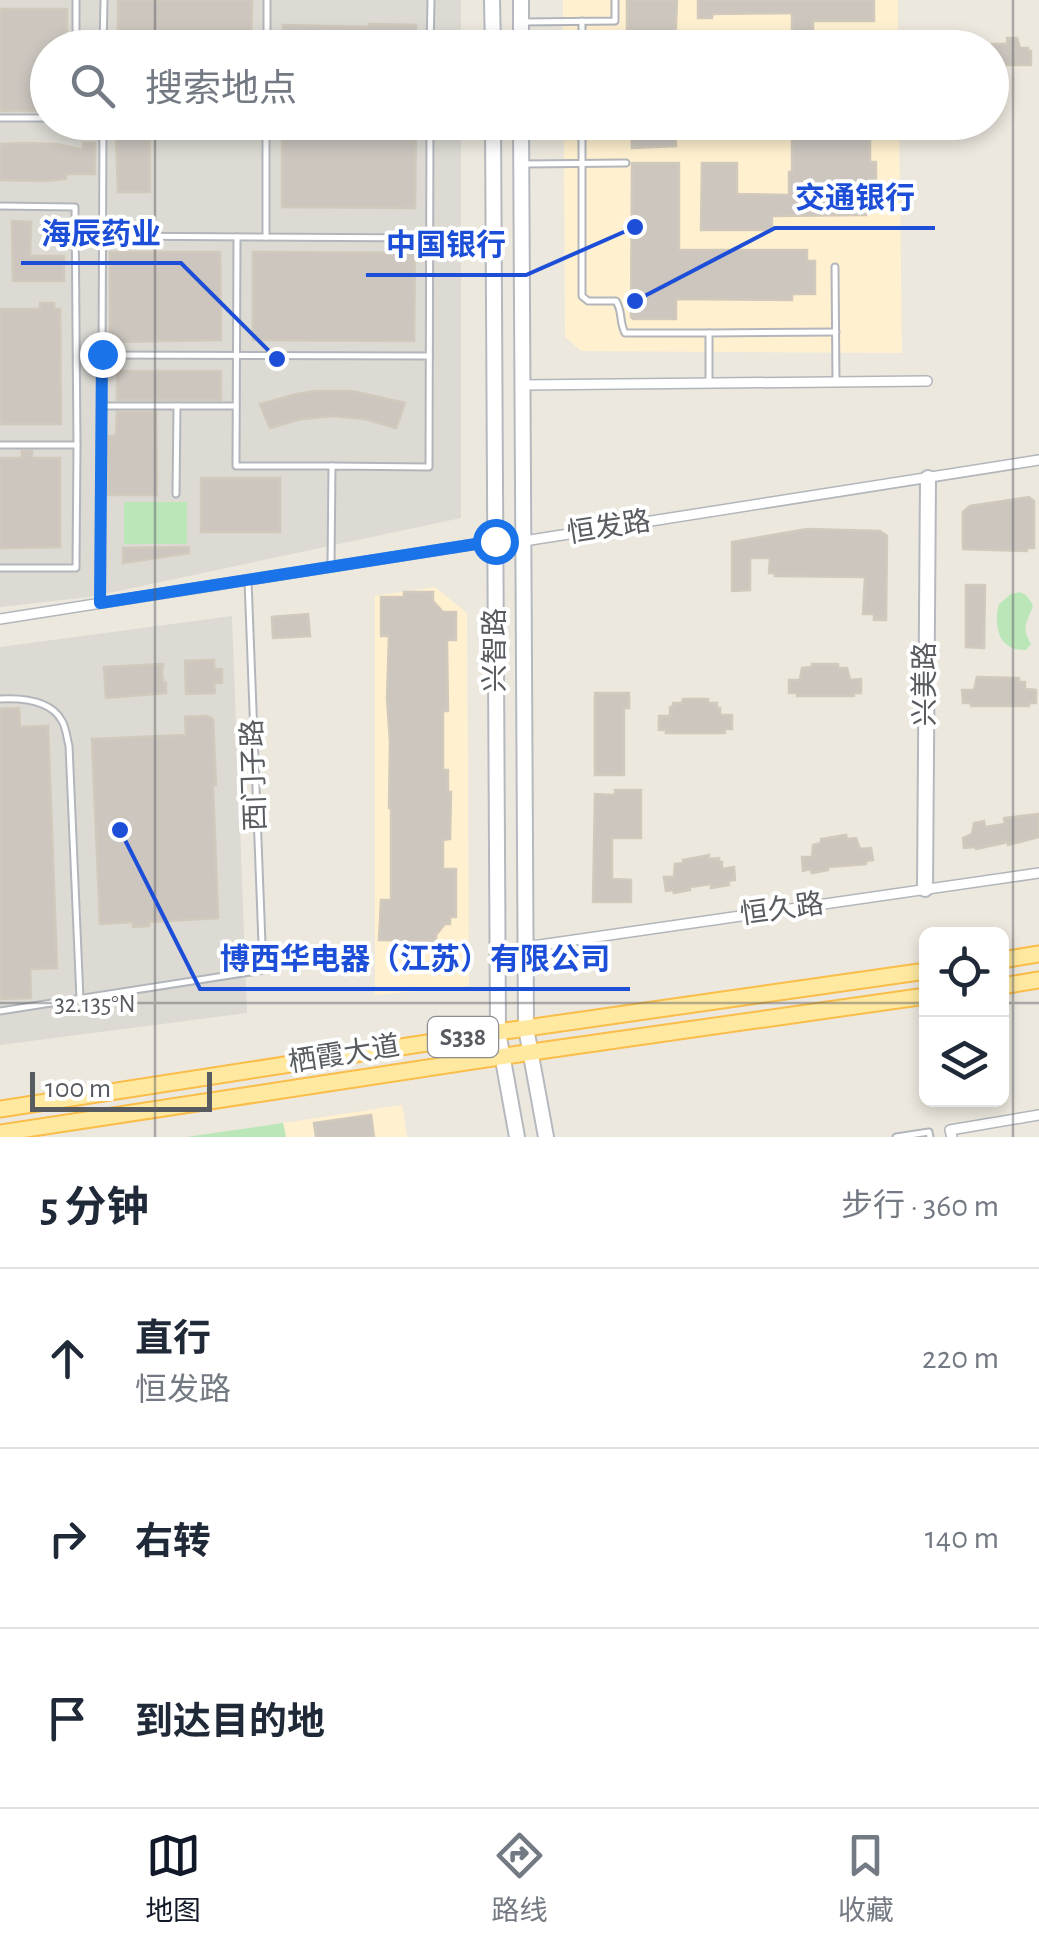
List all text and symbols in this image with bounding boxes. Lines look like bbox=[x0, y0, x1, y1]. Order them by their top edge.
search box bbox=[30, 30, 1009, 140]
icon: search bbox=[65, 58, 120, 113]
text: 搜索地点 bbox=[145, 71, 297, 109]
callout: 交通银行 bbox=[775, 168, 935, 228]
text: 交通银行 bbox=[795, 182, 915, 214]
callout: 海辰药业 bbox=[21, 203, 181, 263]
callout: 中国银行 bbox=[366, 215, 526, 275]
text: 海辰药业 bbox=[41, 218, 161, 250]
text: 中国银行 bbox=[386, 229, 506, 261]
route end bbox=[80, 332, 126, 378]
street label: 恒发路 bbox=[565, 506, 653, 548]
route start bbox=[473, 519, 519, 565]
street label: 兴智路 bbox=[480, 608, 510, 692]
street label: 兴美路 bbox=[910, 642, 940, 726]
street label: 西门子路 bbox=[237, 719, 271, 832]
street label: 恒久路 bbox=[738, 888, 826, 930]
map controls bbox=[919, 927, 1009, 1107]
button: locate bbox=[919, 927, 1009, 1017]
callout: 博西华电器（江苏）有限公司 bbox=[200, 929, 630, 989]
text: 博西华电器（江苏）有限公司 bbox=[220, 943, 610, 975]
text: 32.135°N bbox=[54, 992, 136, 1017]
road number: S338 bbox=[428, 1017, 498, 1057]
button: layers bbox=[919, 1017, 1009, 1107]
street label: 栖霞大道 bbox=[286, 1030, 402, 1078]
scale bar bbox=[30, 1067, 212, 1112]
text: 100 m bbox=[45, 1075, 111, 1103]
text: 5 分钟 bbox=[40, 1187, 149, 1229]
text: 步行 · 360 m bbox=[841, 1190, 999, 1222]
text: 直行 bbox=[135, 1321, 211, 1359]
icon: ahead bbox=[40, 1331, 95, 1386]
text: 220 m bbox=[922, 1342, 999, 1374]
text: 恒发路 bbox=[135, 1374, 231, 1406]
icon: right bbox=[40, 1511, 95, 1566]
text: 140 m bbox=[925, 1522, 999, 1554]
text: 右转 bbox=[135, 1524, 211, 1562]
icon: arrive bbox=[40, 1691, 95, 1746]
text: 到达目的地 bbox=[135, 1704, 325, 1742]
tab: 地图 bbox=[145, 1828, 201, 1929]
tab: 路线 bbox=[491, 1828, 548, 1929]
tab: 收藏 bbox=[838, 1828, 894, 1929]

